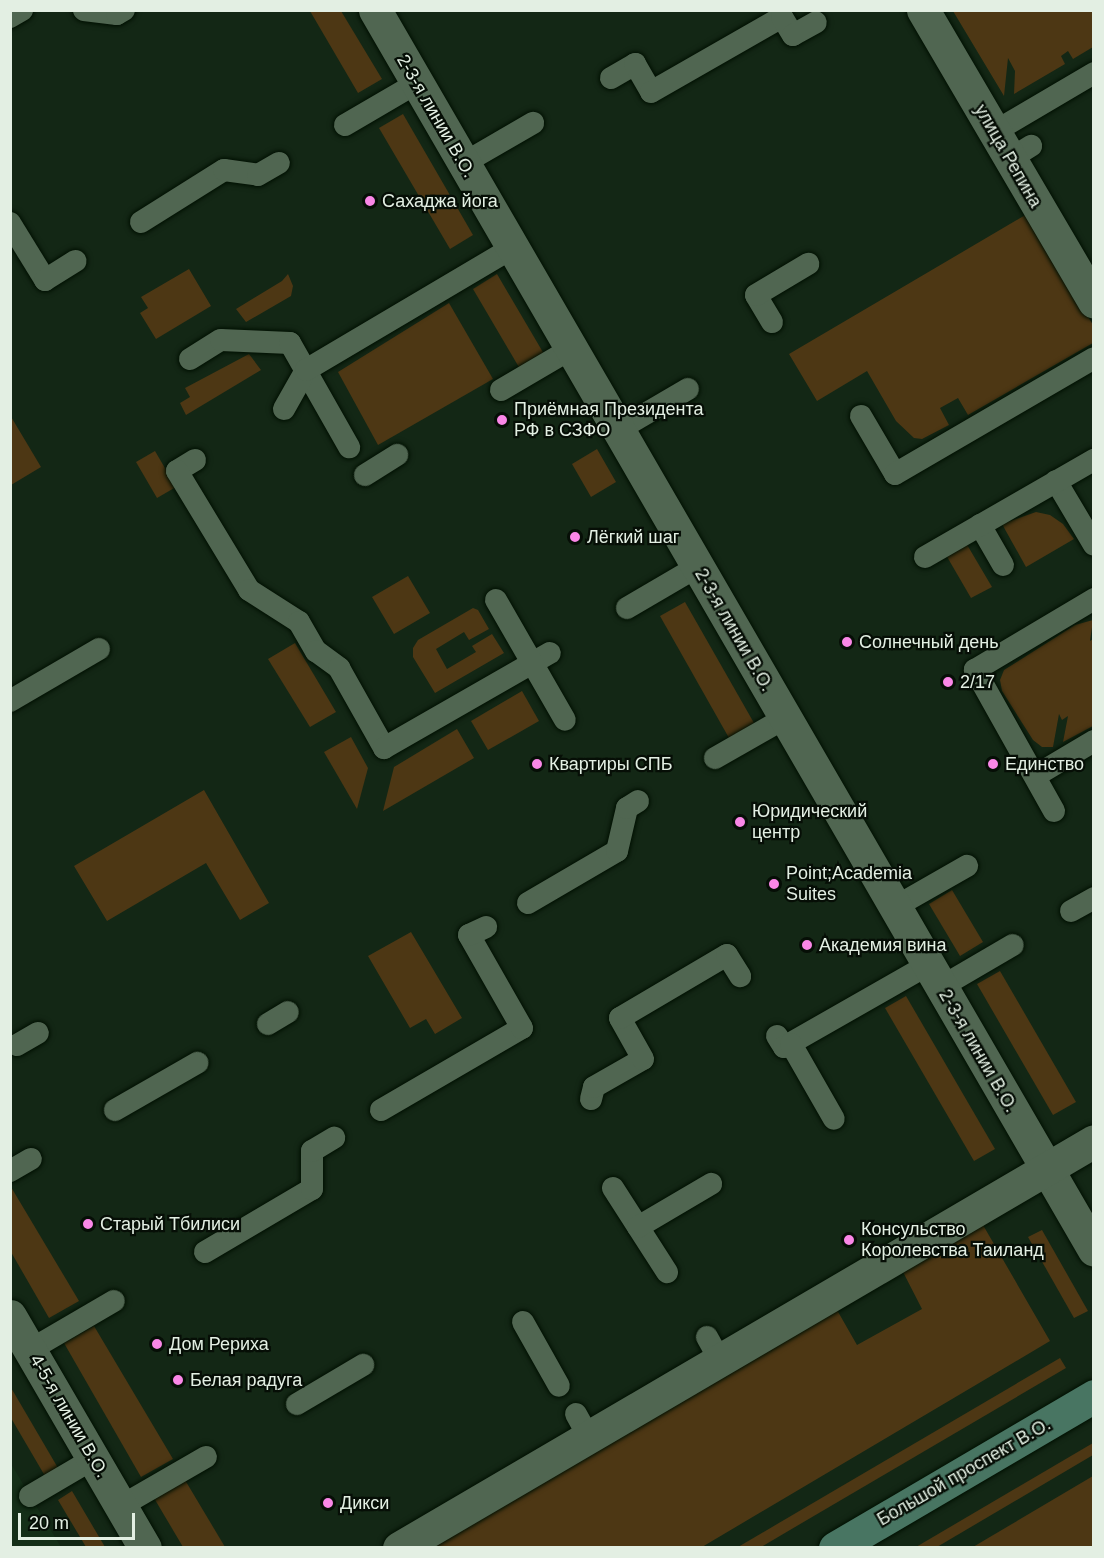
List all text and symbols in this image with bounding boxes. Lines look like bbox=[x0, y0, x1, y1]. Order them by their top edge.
street label: 2-3-я линии В.О. bbox=[392, 51, 480, 181]
street label: улица Репина bbox=[970, 101, 1046, 211]
place label: Сахаджа йога bbox=[382, 190, 498, 212]
marker: Сахаджа йога bbox=[363, 194, 377, 208]
place label: Приёмная Президента РФ в СЗФО bbox=[514, 399, 703, 442]
marker: Приёмная Президента РФ в СЗФО bbox=[495, 413, 509, 427]
place label: Лёгкий шаг bbox=[587, 526, 679, 548]
marker: Лёгкий шаг bbox=[568, 530, 582, 544]
street label: 2-3-я линии В.О. bbox=[690, 565, 778, 695]
place label: Солнечный день bbox=[859, 631, 999, 653]
marker: Солнечный день bbox=[840, 635, 854, 649]
place label: 2/17 bbox=[960, 671, 995, 693]
marker: 2/17 bbox=[941, 675, 955, 689]
place label: Квартиры СПБ bbox=[549, 753, 672, 775]
place label: Единство bbox=[1005, 753, 1084, 775]
marker: Квартиры СПБ bbox=[530, 757, 544, 771]
marker: Единство bbox=[986, 757, 1000, 771]
place label: Юридический центр bbox=[752, 801, 867, 844]
marker: Юридический центр bbox=[733, 815, 747, 829]
place label: Point;Academia Suites bbox=[786, 863, 912, 906]
marker: Point;Academia Suites bbox=[767, 877, 781, 891]
place label: Академия вина bbox=[819, 934, 947, 956]
marker: Академия вина bbox=[800, 938, 814, 952]
street label: 2-3-я линии В.О. bbox=[934, 986, 1022, 1116]
place label: Старый Тбилиси bbox=[100, 1213, 240, 1235]
marker: Старый Тбилиси bbox=[81, 1217, 95, 1231]
place label: Консульство Королевства Таиланд bbox=[861, 1219, 1044, 1262]
marker: Консульство Королевства Таиланд bbox=[842, 1233, 856, 1247]
place label: Дом Рериха bbox=[169, 1333, 269, 1355]
marker: Дом Рериха bbox=[150, 1337, 164, 1351]
street label: 4-5-я линии В.О. bbox=[25, 1351, 113, 1481]
place label: Белая радуга bbox=[190, 1369, 302, 1391]
marker: Белая радуга bbox=[171, 1373, 185, 1387]
street label: Большой проспект В.О. bbox=[873, 1413, 1055, 1531]
place label: Дикси bbox=[340, 1492, 389, 1514]
marker: Дикси bbox=[321, 1496, 335, 1510]
scale bar bbox=[21, 1501, 138, 1539]
text: 20 m bbox=[29, 1513, 69, 1533]

